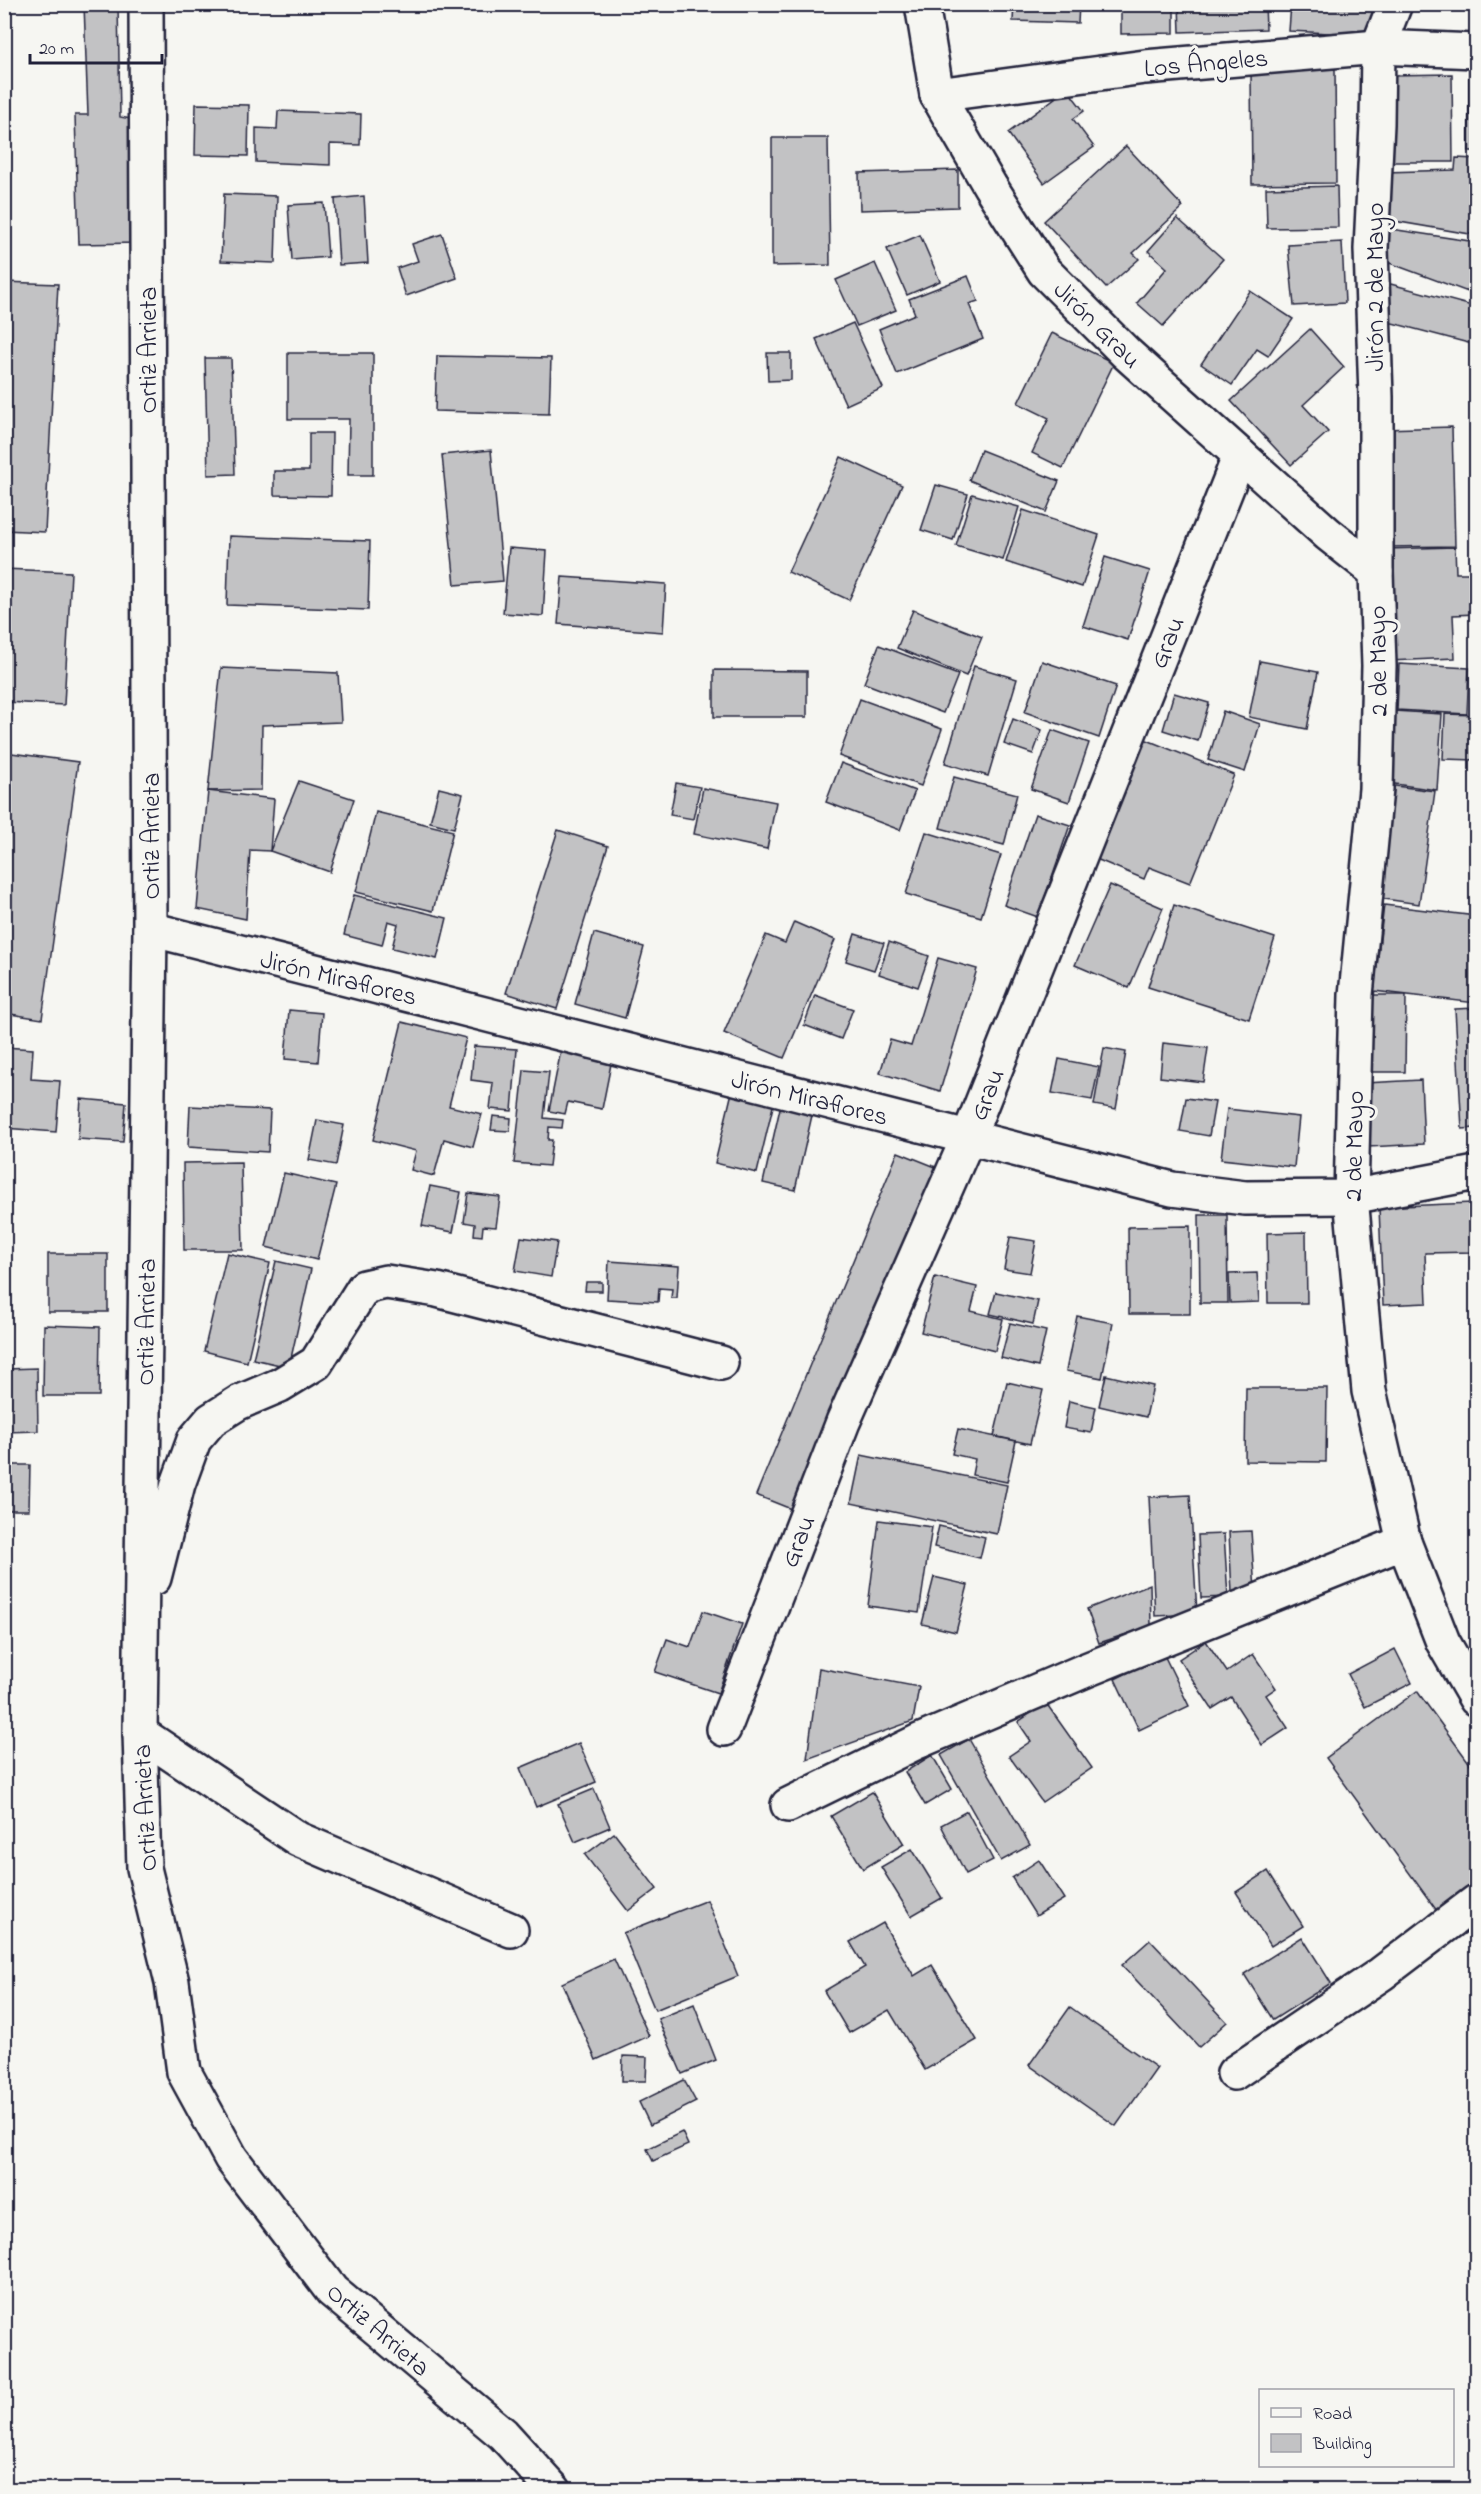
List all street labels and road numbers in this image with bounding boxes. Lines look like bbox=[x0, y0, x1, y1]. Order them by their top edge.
street label: Los Ángeles bbox=[1143, 41, 1270, 89]
street label: Jirón 2 de Mayo bbox=[1358, 202, 1396, 372]
street label: Jirón Grau bbox=[1043, 273, 1149, 379]
street label: Ortiz Arrieta bbox=[131, 286, 169, 414]
street label: 2 de Mayo bbox=[1360, 605, 1400, 717]
street label: Grau bbox=[1141, 611, 1196, 675]
street label: Ortiz Arrieta bbox=[134, 772, 172, 900]
street label: Jirón Miraflores bbox=[256, 942, 421, 1018]
street label: Jirón Miraflores bbox=[727, 1062, 892, 1138]
street label: Grau bbox=[961, 1063, 1016, 1127]
street label: 2 de Mayo bbox=[1336, 1090, 1376, 1202]
street label: Ortiz Arrieta bbox=[128, 1258, 168, 1386]
street label: Grau bbox=[773, 1510, 827, 1574]
street label: Ortiz Arrieta bbox=[125, 1743, 169, 1872]
street label: Ortiz Arrieta bbox=[317, 2275, 437, 2387]

